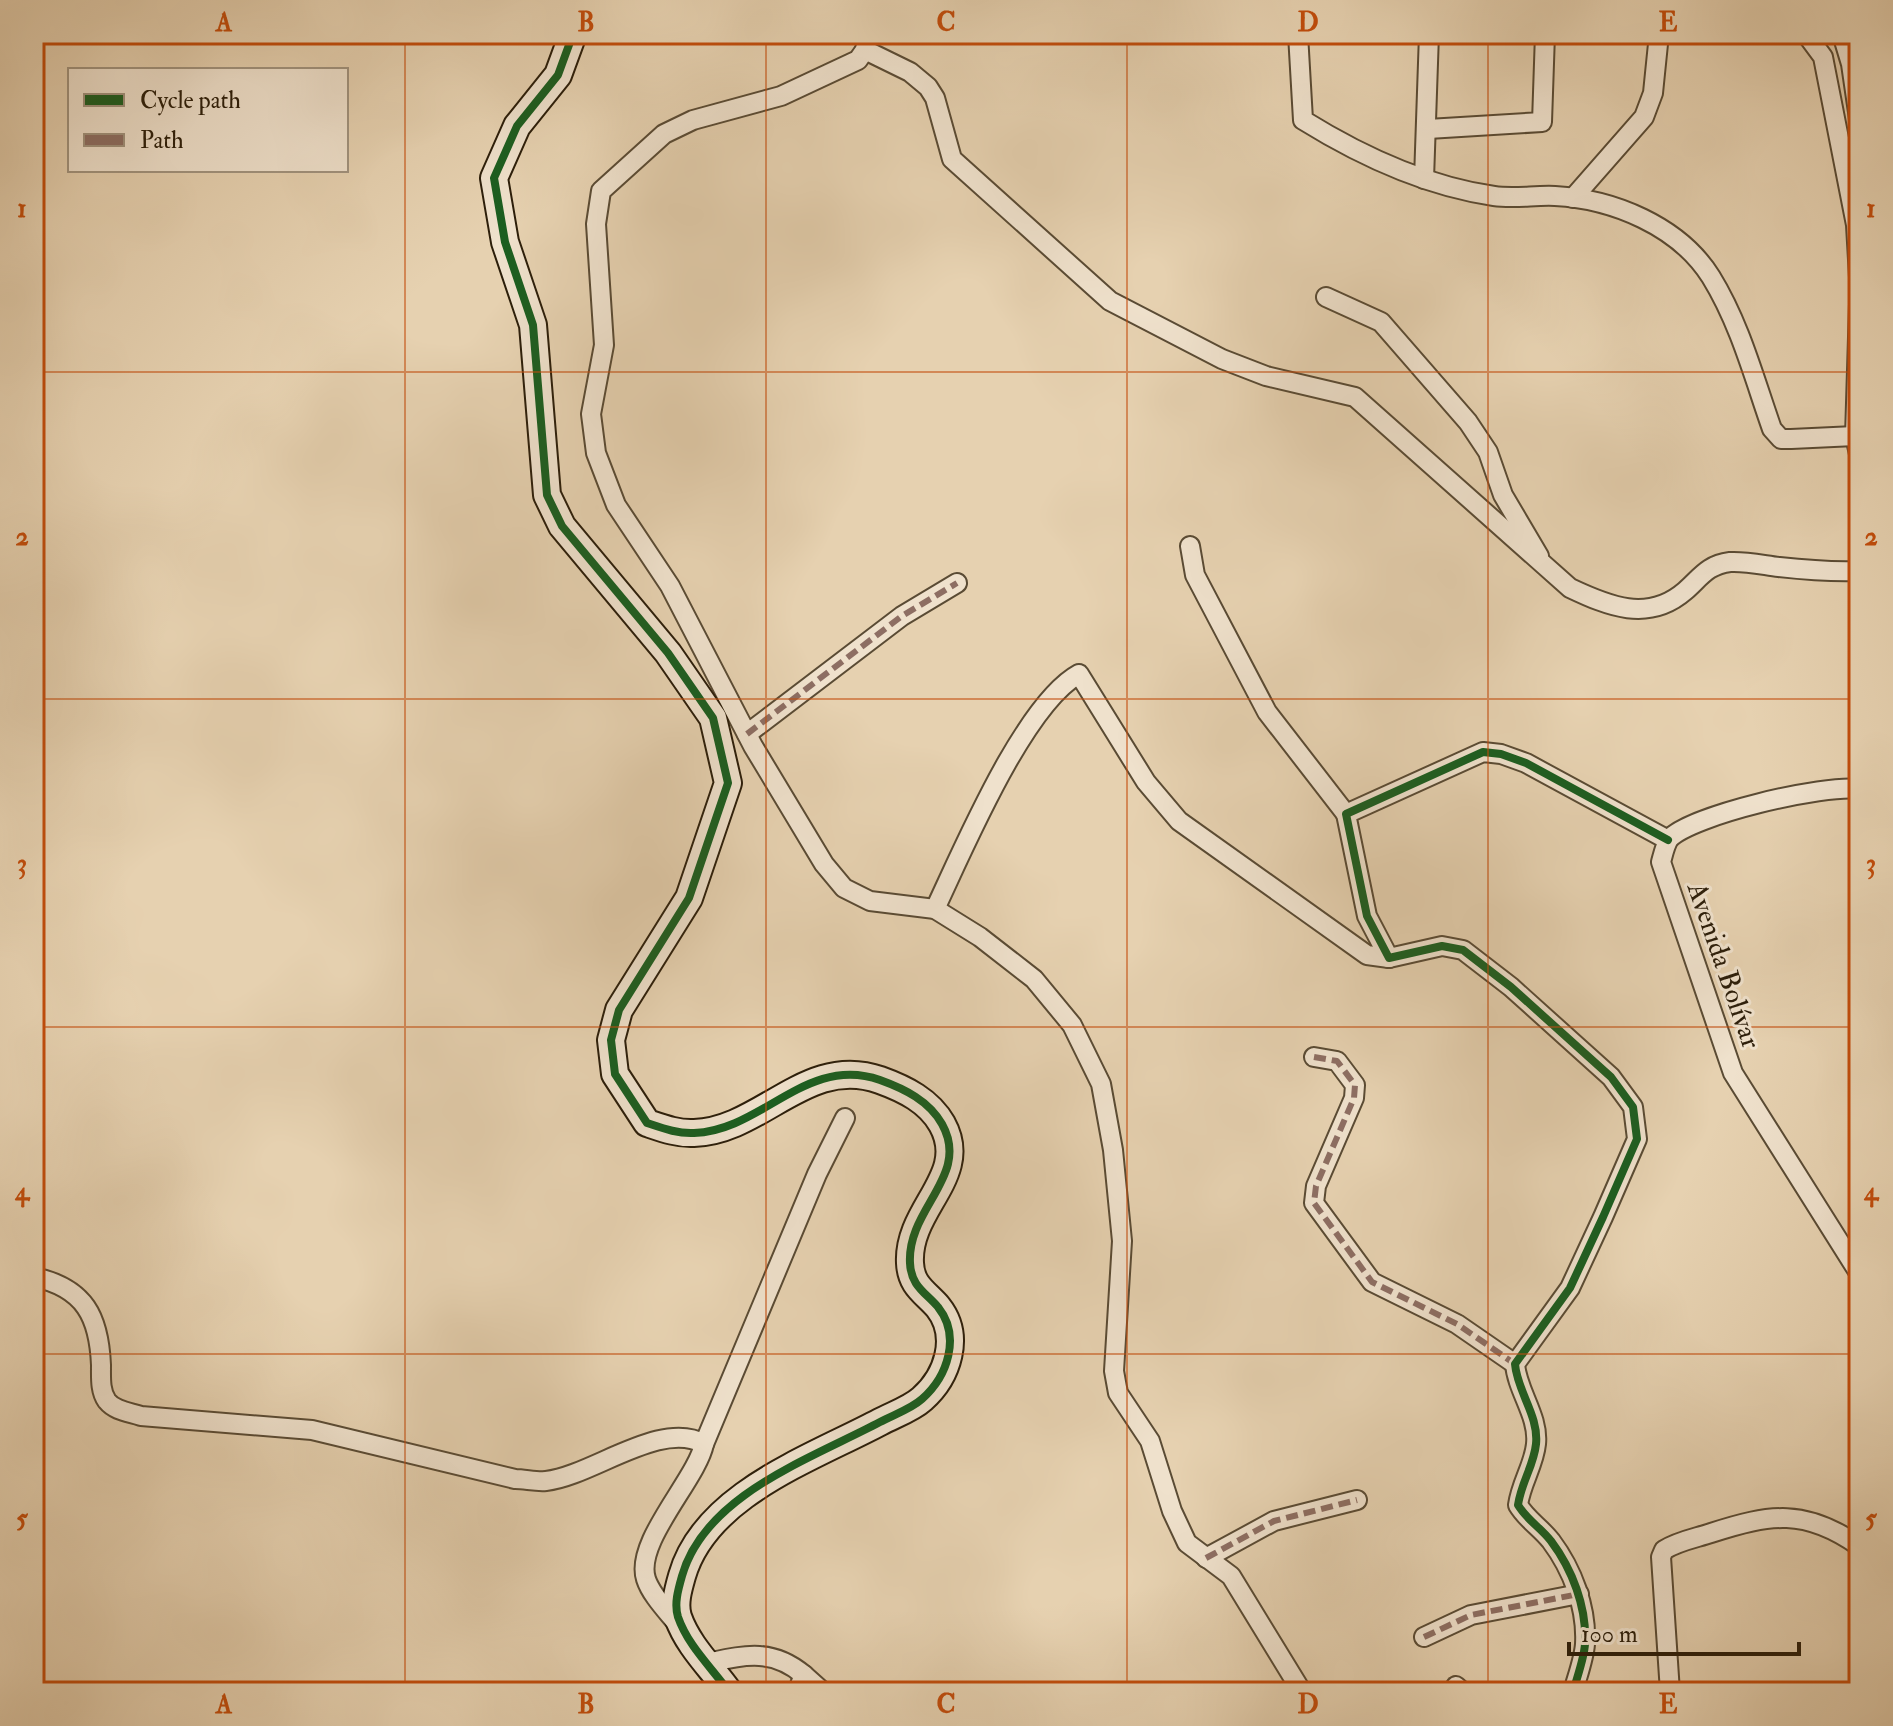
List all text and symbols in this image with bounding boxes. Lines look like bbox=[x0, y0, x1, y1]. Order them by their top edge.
text: A bbox=[215, 7, 233, 39]
text: B bbox=[577, 7, 595, 39]
text: C bbox=[936, 7, 956, 39]
text: D bbox=[1297, 7, 1319, 39]
text: E bbox=[1659, 7, 1678, 39]
legend bbox=[68, 68, 348, 172]
text: Cycle path bbox=[140, 85, 241, 116]
text: Path bbox=[140, 125, 184, 156]
text: 1 bbox=[17, 193, 27, 225]
text: 1 bbox=[1866, 193, 1876, 225]
text: 2 bbox=[15, 521, 29, 553]
text: 2 bbox=[1864, 521, 1878, 553]
text: 3 bbox=[17, 848, 27, 880]
text: 3 bbox=[1866, 848, 1876, 880]
street label: Avenida Bolívar bbox=[1678, 877, 1769, 1054]
text: 4 bbox=[14, 1176, 31, 1208]
text: 4 bbox=[1863, 1176, 1880, 1208]
text: 5 bbox=[16, 1503, 28, 1535]
text: 5 bbox=[1865, 1503, 1877, 1535]
scale bar bbox=[1569, 1606, 1799, 1656]
text: 100 m bbox=[1581, 1619, 1638, 1650]
text: A bbox=[215, 1689, 233, 1721]
text: B bbox=[577, 1689, 595, 1721]
text: C bbox=[936, 1689, 956, 1721]
text: D bbox=[1297, 1689, 1319, 1721]
text: E bbox=[1659, 1689, 1678, 1721]

